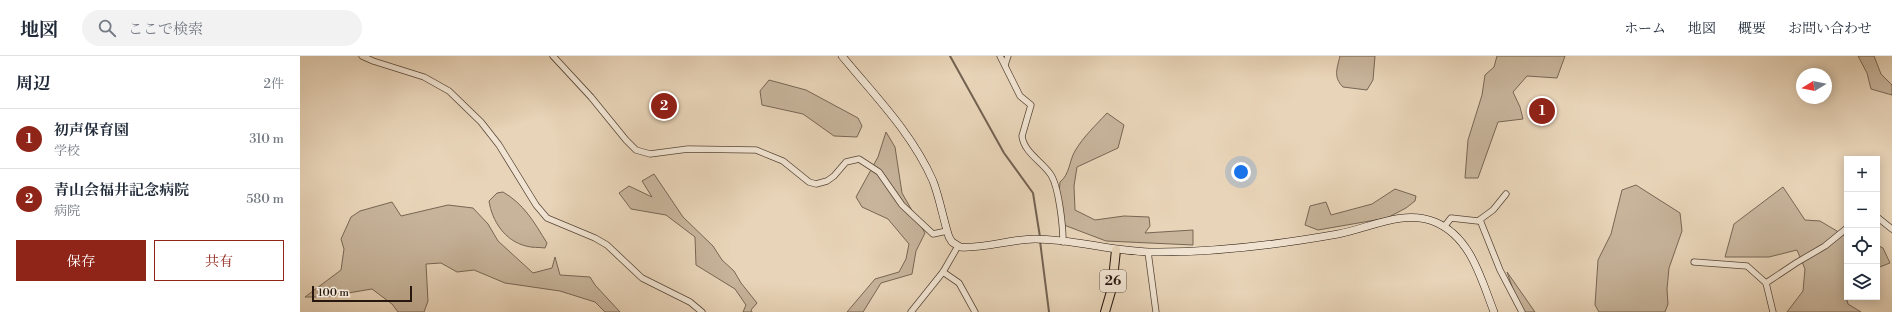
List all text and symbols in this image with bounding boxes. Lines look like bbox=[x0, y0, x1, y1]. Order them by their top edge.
search box bbox=[82, 10, 362, 46]
icon: search bbox=[96, 17, 118, 39]
text: 地図 bbox=[20, 18, 58, 42]
text: ここで検索 bbox=[128, 20, 203, 39]
text: ホーム bbox=[1624, 20, 1666, 38]
text: 地図 bbox=[1688, 20, 1716, 38]
text: 概要 bbox=[1738, 20, 1766, 38]
text: お問い合わせ bbox=[1788, 20, 1872, 38]
north arrow bbox=[1796, 68, 1832, 104]
text: 周辺 bbox=[16, 73, 50, 95]
text: 2件 bbox=[264, 76, 284, 92]
pin: 2 bbox=[651, 91, 677, 121]
pin: 1 bbox=[1529, 96, 1555, 126]
text: 初声保育園 bbox=[54, 121, 129, 140]
text: 1 bbox=[26, 131, 32, 147]
text: 310 m bbox=[249, 131, 284, 147]
text: 学校 bbox=[54, 143, 80, 159]
map controls bbox=[1844, 156, 1880, 300]
button: + bbox=[1844, 156, 1880, 192]
your location bbox=[1231, 162, 1251, 182]
text: 青山会福井記念病院 bbox=[54, 181, 189, 200]
text: 2 bbox=[25, 191, 33, 207]
text: 580 m bbox=[246, 191, 284, 207]
button: − bbox=[1844, 192, 1880, 228]
text: 病院 bbox=[54, 203, 80, 219]
button: locate bbox=[1844, 228, 1880, 264]
button: 保存 bbox=[16, 240, 146, 281]
button: 共有 bbox=[154, 240, 284, 281]
button: layers bbox=[1844, 264, 1880, 300]
road number: 26 bbox=[1100, 270, 1126, 292]
scale bar bbox=[312, 284, 412, 303]
text: 100 m bbox=[318, 286, 349, 300]

